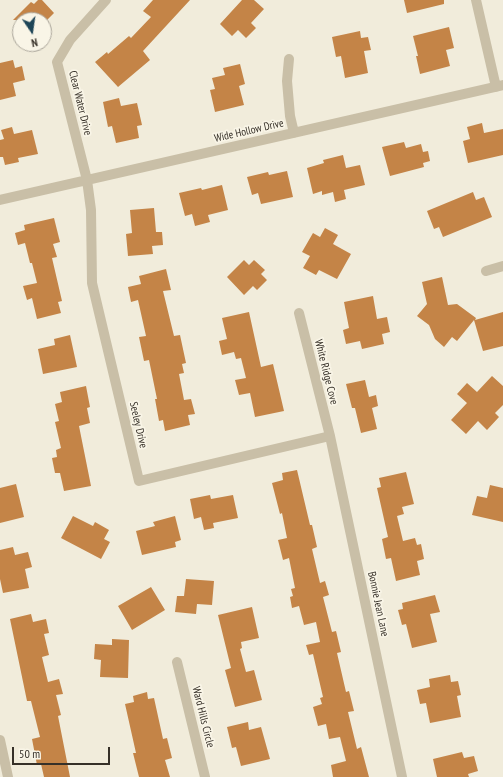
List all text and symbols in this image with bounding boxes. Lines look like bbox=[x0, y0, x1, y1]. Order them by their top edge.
north arrow bbox=[12, 12, 52, 52]
text: N bbox=[30, 35, 39, 50]
street label: Clear Water Drive bbox=[66, 69, 94, 137]
street label: Wide Hollow Drive bbox=[213, 117, 285, 145]
street label: White Ridge Cove bbox=[312, 338, 340, 406]
street label: Seeley Drive bbox=[126, 401, 150, 449]
street label: Bonnie Jean Lane bbox=[365, 570, 391, 638]
street label: Ward Hills Circle bbox=[189, 685, 217, 749]
scale bar bbox=[14, 739, 112, 765]
text: 50 m bbox=[19, 746, 40, 761]

